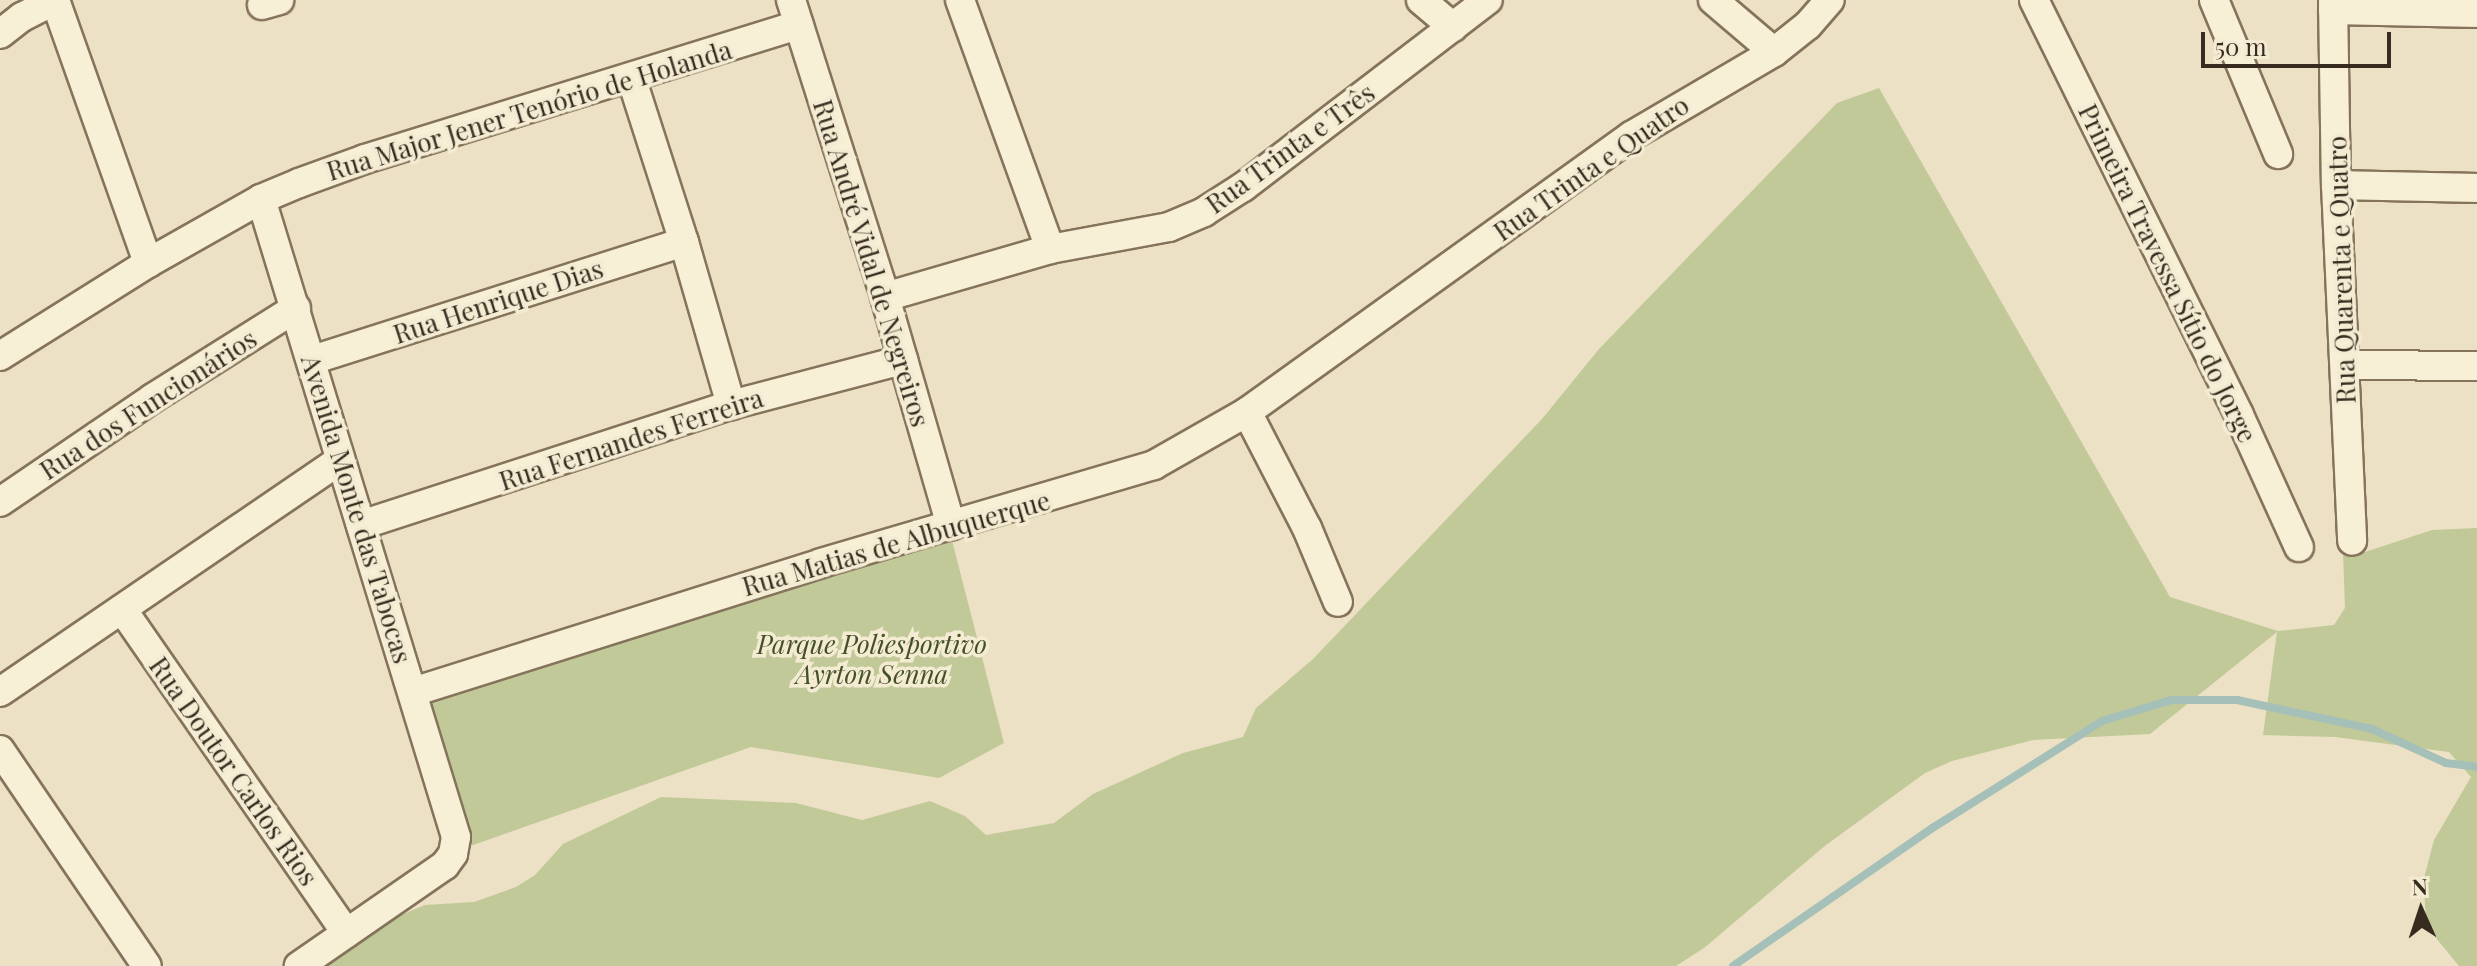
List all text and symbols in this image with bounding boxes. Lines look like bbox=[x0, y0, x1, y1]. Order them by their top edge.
scale bar bbox=[2205, 16, 2395, 66]
text: 50 m bbox=[2215, 30, 2267, 62]
street label: Rua Major Jener Tenório de Holanda bbox=[322, 33, 736, 187]
street label: Rua Trinta e Três bbox=[1199, 76, 1381, 220]
street label: Rua Trinta e Quatro bbox=[1487, 89, 1695, 247]
street label: Rua André Vidal de Negreiros bbox=[807, 95, 937, 431]
street label: Primeira Travessa Sítio do Jorge bbox=[2072, 98, 2264, 448]
street label: Rua Quarenta e Quatro bbox=[2321, 135, 2361, 405]
street label: Rua Henrique Dias bbox=[389, 252, 607, 350]
street label: Rua dos Funcionários bbox=[34, 322, 262, 486]
street label: Avenida Monte das Tabocas bbox=[295, 351, 419, 667]
street label: Rua Fernandes Ferreira bbox=[495, 382, 767, 496]
street label: Rua Matias de Albuquerque bbox=[738, 484, 1054, 602]
park label: Parque Poliesportivo Ayrton Senna bbox=[757, 628, 987, 690]
street label: Rua Doutor Carlos Rios bbox=[143, 650, 325, 892]
north arrow bbox=[2381, 870, 2461, 950]
text: N bbox=[2411, 871, 2428, 901]

